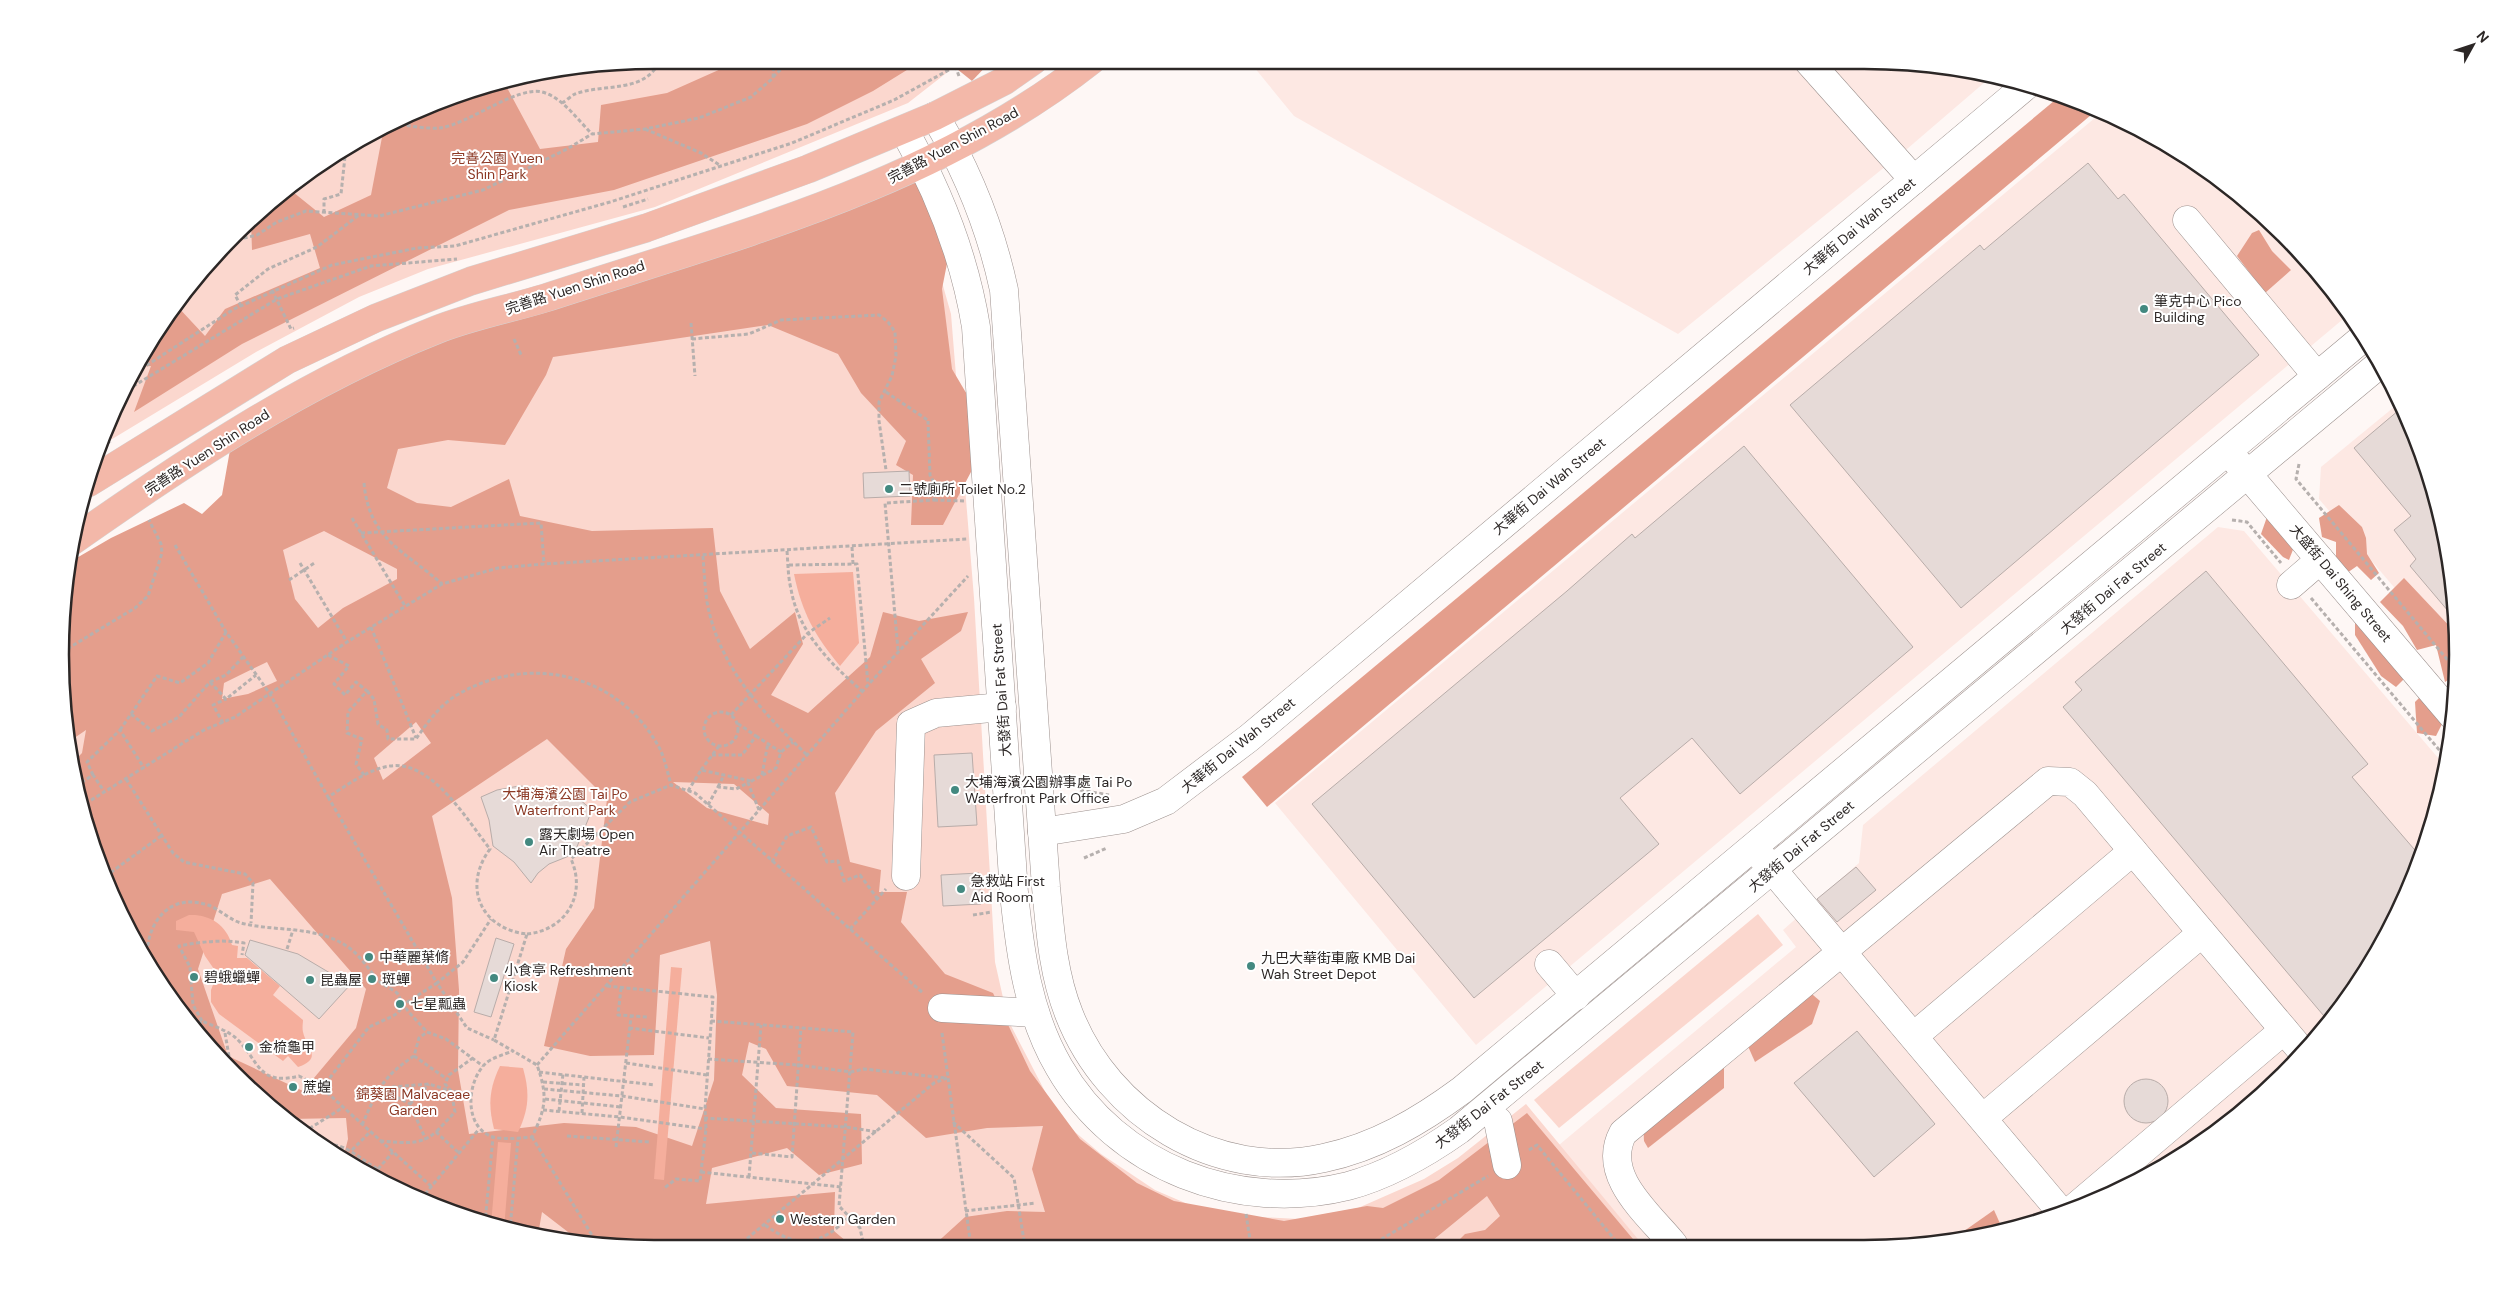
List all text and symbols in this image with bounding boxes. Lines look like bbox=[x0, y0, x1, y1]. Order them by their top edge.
north arrow bbox=[2448, 20, 2498, 70]
text: N bbox=[2473, 27, 2493, 46]
street label: 完善路 Yuen Shin Road bbox=[885, 103, 1021, 187]
park label: 完善公園 Yuen Shin Park bbox=[451, 149, 543, 183]
street label: 大華街 Dai Wah Street bbox=[1799, 173, 1919, 279]
street label: 完善路 Yuen Shin Road bbox=[503, 256, 647, 318]
place label: 筆克中心 Pico Building bbox=[2154, 292, 2242, 326]
marker: 筆克中心 Pico Building bbox=[2138, 303, 2150, 315]
street label: 完善路 Yuen Shin Road bbox=[141, 405, 273, 499]
street label: 大華街 Dai Wah Street bbox=[1489, 433, 1609, 539]
place label: 二號廁所 Toilet No.2 bbox=[899, 480, 1026, 498]
marker: 二號廁所 Toilet No.2 bbox=[883, 483, 895, 495]
street label: 大盛街 Dai Shing Street bbox=[2286, 520, 2396, 646]
street label: 大發街 Dai Fat Street bbox=[2056, 538, 2170, 638]
street label: 大發街 Dai Fat Street bbox=[987, 623, 1015, 757]
street label: 大華街 Dai Wah Street bbox=[1177, 693, 1299, 797]
place label: 大埔海濱公園辦事處 Tai Po Waterfront Park Office bbox=[965, 773, 1132, 807]
marker: 大埔海濱公園辦事處 Tai Po Waterfront Park Office bbox=[949, 784, 961, 796]
park label: 大埔海濱公園 Tai Po Waterfront Park bbox=[502, 785, 628, 819]
street label: 大發街 Dai Fat Street bbox=[1744, 796, 1858, 896]
place label: 露天劇場 Open Air Theatre bbox=[539, 825, 634, 859]
marker: 露天劇場 Open Air Theatre bbox=[523, 836, 535, 848]
place label: 急救站 First Aid Room bbox=[971, 872, 1045, 906]
marker: 急救站 First Aid Room bbox=[955, 883, 967, 895]
place label: 中華麗葉脩 bbox=[379, 948, 449, 966]
place label: 九巴大華街車廠 KMB Dai Wah Street Depot bbox=[1261, 949, 1415, 983]
marker: 中華麗葉脩 bbox=[363, 951, 375, 963]
marker: 九巴大華街車廠 KMB Dai Wah Street Depot bbox=[1245, 960, 1257, 972]
place label: 小食亭 Refreshment Kiosk bbox=[504, 961, 632, 995]
place label: 碧蛾蠟蟬 bbox=[204, 968, 260, 986]
place label: 斑蟬 bbox=[382, 970, 410, 988]
marker: 碧蛾蠟蟬 bbox=[188, 971, 200, 983]
place label: 昆蟲屋 bbox=[320, 971, 362, 989]
marker: 小食亭 Refreshment Kiosk bbox=[488, 972, 500, 984]
marker: 斑蟬 bbox=[366, 973, 378, 985]
marker: 昆蟲屋 bbox=[304, 974, 316, 986]
place label: 七星瓢蟲 bbox=[410, 995, 466, 1013]
marker: 七星瓢蟲 bbox=[394, 998, 406, 1010]
place label: 金梳龜甲 bbox=[259, 1038, 315, 1056]
marker: 金梳龜甲 bbox=[243, 1041, 255, 1053]
street label: 大發街 Dai Fat Street bbox=[1431, 1056, 1547, 1152]
place label: 蔗蝗 bbox=[303, 1078, 331, 1096]
marker: 蔗蝗 bbox=[287, 1081, 299, 1093]
park label: 錦葵園 Malvaceae Garden bbox=[356, 1085, 470, 1119]
place label: Western Garden bbox=[790, 1210, 896, 1228]
marker: Western Garden bbox=[774, 1213, 786, 1225]

